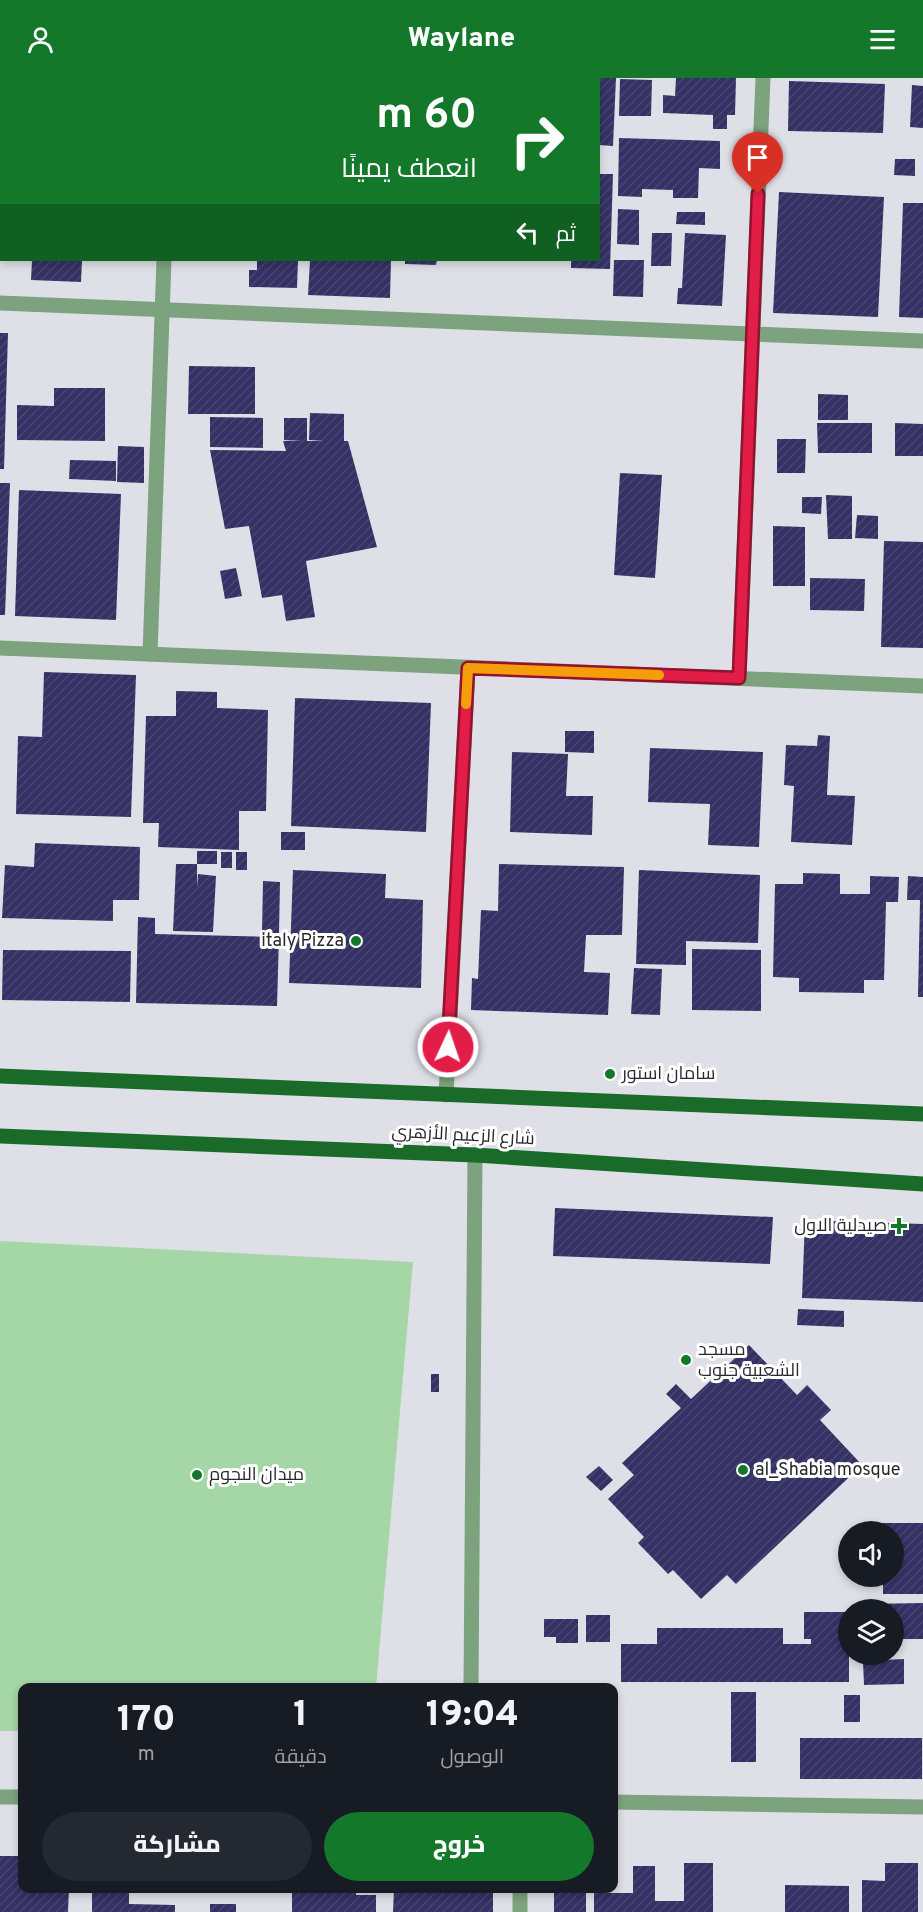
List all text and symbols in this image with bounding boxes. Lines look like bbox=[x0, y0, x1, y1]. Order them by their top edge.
text: Waylane bbox=[408, 22, 515, 56]
icon: person bbox=[24, 23, 57, 56]
icon: menu bbox=[866, 23, 899, 56]
text: 60 m bbox=[376, 90, 477, 143]
icon: right bbox=[498, 102, 576, 180]
pin bbox=[732, 132, 783, 194]
icon: arrive bbox=[741, 141, 774, 174]
text: انعطف يمينًا bbox=[341, 153, 477, 187]
icon: left bbox=[511, 216, 544, 249]
text: ثم bbox=[556, 222, 576, 249]
place label: italy Pizza bbox=[261, 930, 344, 953]
marker: italy Pizza bbox=[349, 934, 363, 948]
position arrow bbox=[416, 1015, 480, 1079]
place label: سامان استور bbox=[621, 1063, 715, 1086]
marker: سامان استور bbox=[603, 1067, 617, 1081]
street label: شارع الزعيم الأزهري bbox=[391, 1121, 535, 1152]
place label: صيدلية الاول bbox=[794, 1215, 887, 1238]
marker: صيدلية الاول bbox=[892, 1219, 906, 1233]
place label: مسجد الشعبية جنوب bbox=[698, 1339, 800, 1383]
marker: مسجد الشعبية جنوب bbox=[679, 1353, 693, 1367]
place label: al_Shabia mosque bbox=[755, 1459, 900, 1482]
marker: al_Shabia mosque bbox=[736, 1463, 750, 1477]
place label: ميدان النجوم bbox=[209, 1464, 304, 1487]
marker: ميدان النجوم bbox=[190, 1468, 204, 1482]
map controls bbox=[838, 1521, 904, 1665]
button: sound bbox=[838, 1521, 904, 1587]
button: layers bbox=[838, 1599, 904, 1665]
text: 1 bbox=[293, 1693, 308, 1739]
text: 19:04 bbox=[426, 1693, 519, 1739]
text: 170 bbox=[117, 1698, 176, 1744]
text: m bbox=[138, 1742, 155, 1768]
text: دقيقة bbox=[275, 1745, 327, 1771]
text: الوصول bbox=[440, 1745, 504, 1771]
button: مشاركة bbox=[42, 1812, 312, 1881]
button: خروج bbox=[324, 1812, 594, 1881]

